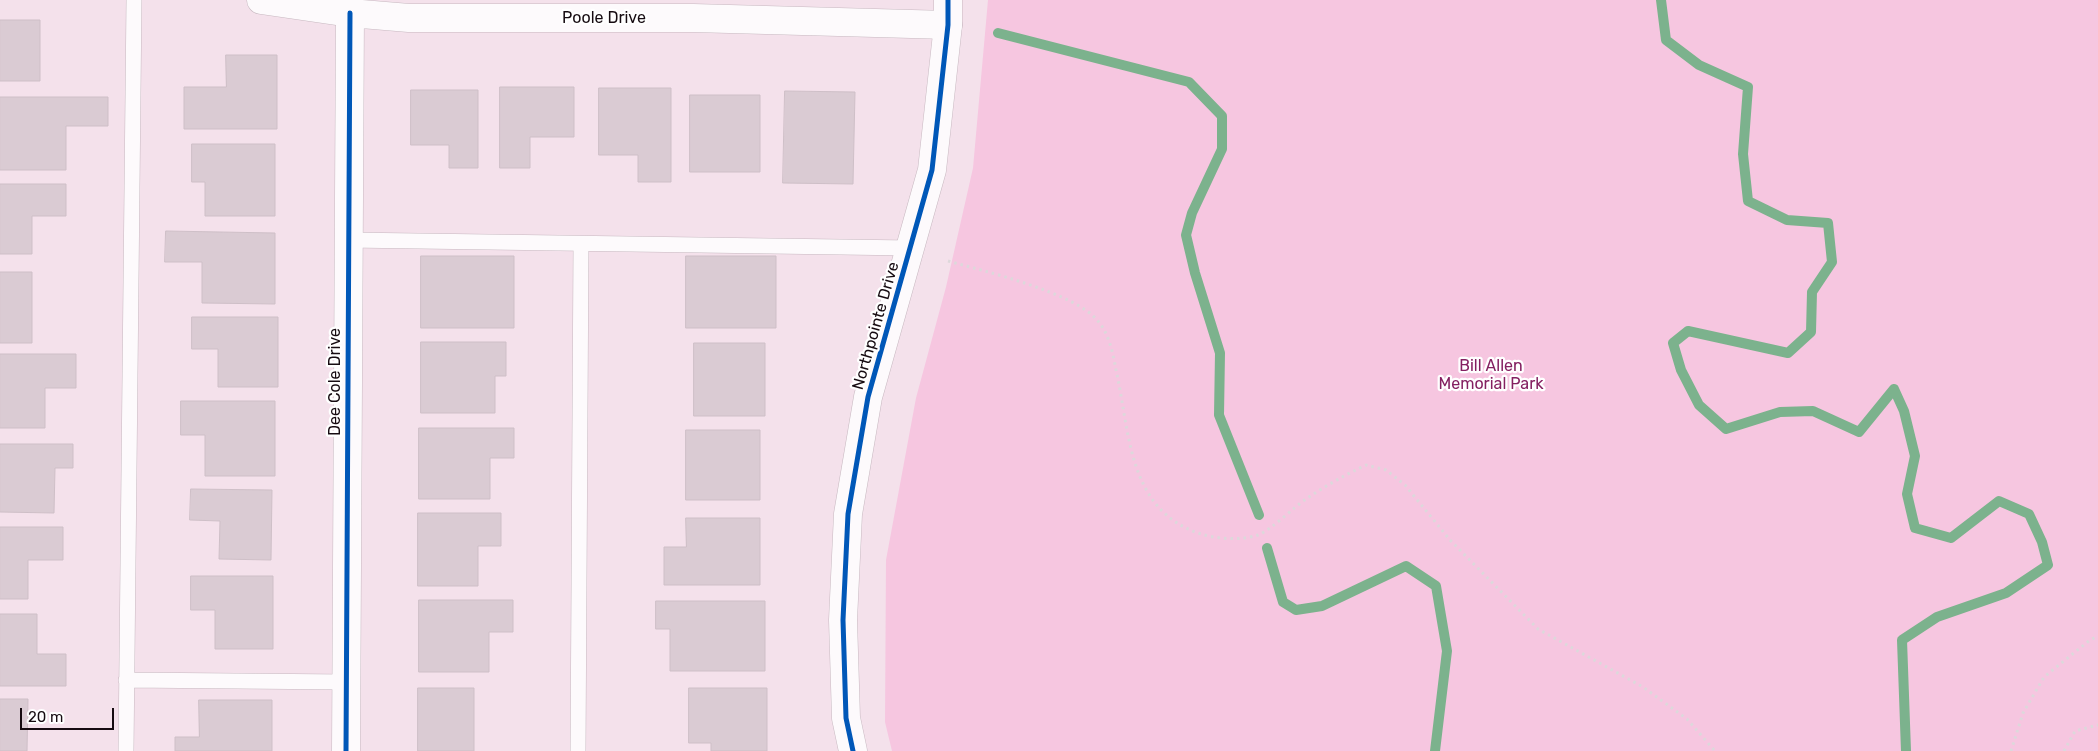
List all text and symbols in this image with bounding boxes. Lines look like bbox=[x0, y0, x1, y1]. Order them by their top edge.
street label: Poole Drive bbox=[562, 8, 646, 28]
street label: Northpointe Drive bbox=[849, 260, 903, 392]
street label: Dee Cole Drive bbox=[325, 328, 345, 436]
park label: Bill Allen Memorial Park bbox=[1439, 356, 1543, 394]
scale bar bbox=[22, 698, 116, 730]
text: 20 m bbox=[28, 708, 63, 726]

